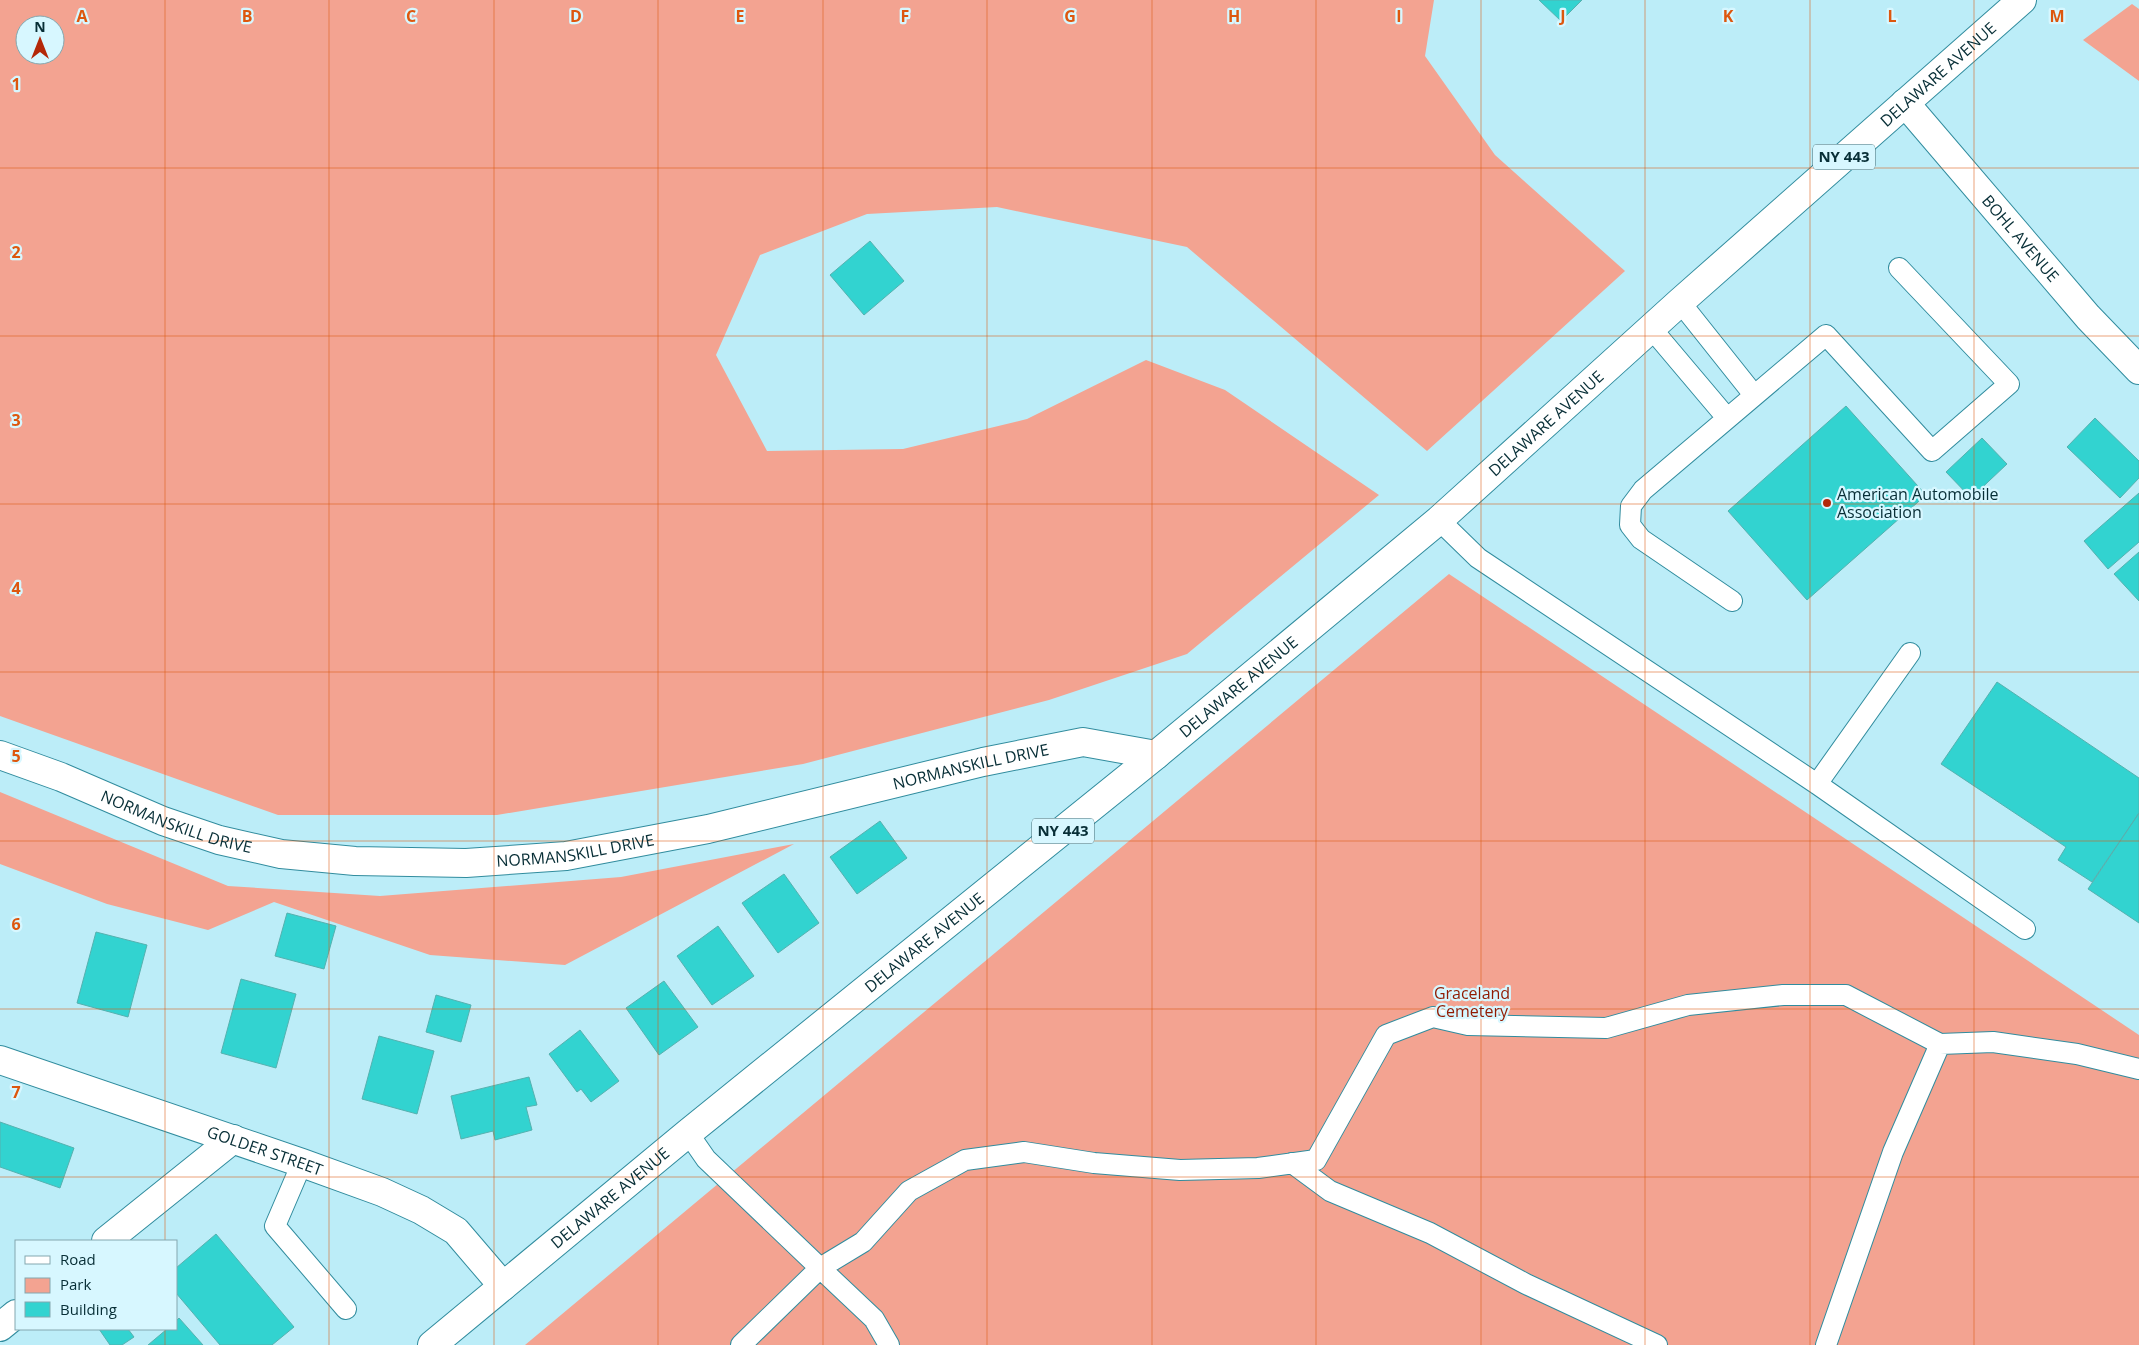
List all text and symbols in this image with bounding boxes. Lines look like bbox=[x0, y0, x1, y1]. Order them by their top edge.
text: A bbox=[76, 5, 88, 27]
text: B bbox=[242, 5, 252, 27]
text: C bbox=[406, 5, 416, 27]
text: D bbox=[570, 5, 582, 27]
text: E bbox=[736, 5, 745, 27]
text: F bbox=[901, 5, 909, 27]
text: G bbox=[1064, 5, 1076, 27]
text: H bbox=[1228, 5, 1240, 27]
text: I bbox=[1396, 5, 1402, 27]
text: J bbox=[1558, 5, 1566, 27]
text: K bbox=[1723, 5, 1734, 27]
text: L bbox=[1887, 5, 1897, 27]
text: M bbox=[2049, 5, 2065, 27]
north arrow bbox=[15, 15, 65, 65]
text: N bbox=[34, 17, 46, 36]
street label: DELAWARE AVENUE bbox=[1875, 17, 2001, 131]
text: 1 bbox=[11, 73, 21, 95]
road number: NY 443 bbox=[1813, 144, 1875, 170]
street label: BOHL AVENUE bbox=[1977, 190, 2064, 287]
text: 2 bbox=[11, 241, 21, 263]
street label: DELAWARE AVENUE bbox=[1484, 365, 1608, 481]
text: 3 bbox=[11, 409, 21, 431]
place label: American Automobile Association bbox=[1837, 483, 1999, 523]
marker: American Automobile Association bbox=[1821, 497, 1833, 509]
text: 4 bbox=[11, 577, 21, 599]
street label: DELAWARE AVENUE bbox=[1174, 631, 1302, 742]
street label: NORMANSKILL DRIVE bbox=[891, 738, 1051, 795]
text: 5 bbox=[11, 745, 21, 767]
street label: NORMANSKILL DRIVE bbox=[98, 785, 254, 858]
road number: NY 443 bbox=[1032, 818, 1094, 844]
street label: NORMANSKILL DRIVE bbox=[496, 828, 656, 872]
street label: DELAWARE AVENUE bbox=[860, 887, 989, 997]
text: 6 bbox=[11, 913, 21, 935]
park label: Graceland Cemetery bbox=[1434, 982, 1510, 1022]
text: 7 bbox=[11, 1081, 21, 1103]
street label: GOLDER STREET bbox=[204, 1120, 326, 1181]
street label: DELAWARE AVENUE bbox=[546, 1142, 674, 1253]
legend bbox=[15, 1240, 178, 1330]
text: Road bbox=[60, 1249, 96, 1269]
text: Park bbox=[60, 1274, 91, 1294]
text: Building bbox=[60, 1299, 117, 1319]

